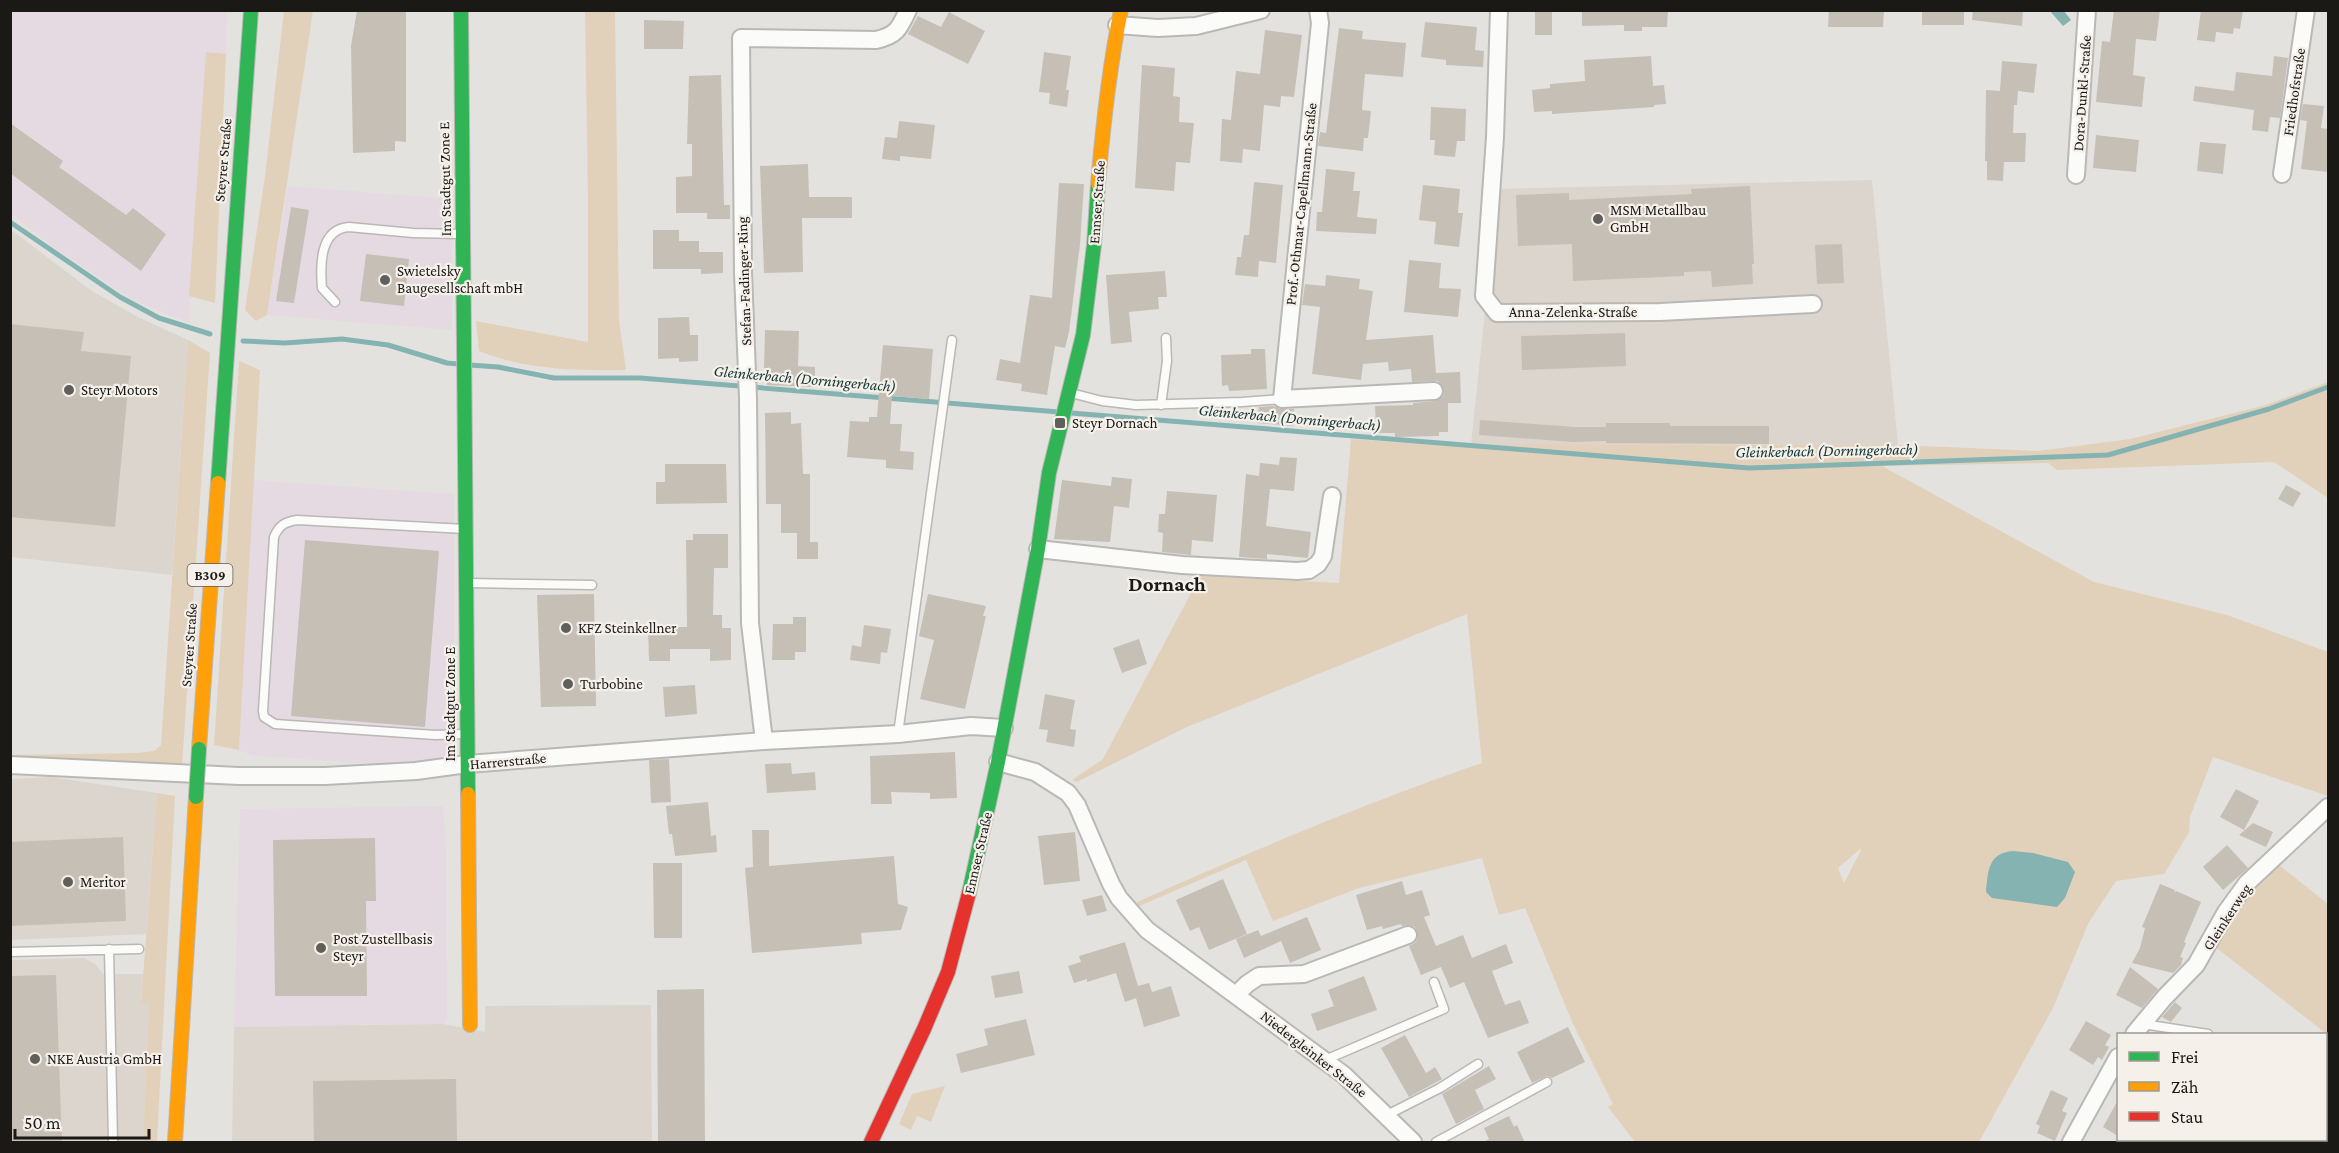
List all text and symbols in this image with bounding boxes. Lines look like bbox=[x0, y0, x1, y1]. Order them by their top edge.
street label: Dora-Dunkl-Straße bbox=[2070, 34, 2094, 152]
street label: Friedhofstraße bbox=[2280, 47, 2308, 137]
street label: Prof.-Othmar-Capellmann-Straße bbox=[1282, 102, 1321, 306]
street label: Steyrer Straße bbox=[211, 117, 236, 203]
street label: Im Stadtgut Zone E bbox=[436, 121, 455, 237]
street label: Ennser Straße bbox=[1086, 159, 1108, 244]
place label: MSM Metallbau GmbH bbox=[1610, 202, 1706, 235]
marker: MSM Metallbau GmbH bbox=[1591, 212, 1605, 226]
street label: Stefan-Fadinger-Ring bbox=[734, 216, 755, 346]
place label: Swietelsky Baugesellschaft mbH bbox=[397, 263, 523, 297]
marker: Swietelsky Baugesellschaft mbH bbox=[378, 273, 392, 287]
street label: Anna-Zelenka-Straße bbox=[1509, 304, 1638, 320]
water label: Gleinkerbach (Dorningerbach) bbox=[713, 362, 897, 396]
place label: Steyr Motors bbox=[81, 382, 158, 399]
marker: Steyr Motors bbox=[62, 383, 76, 397]
water label: Gleinkerbach (Dorningerbach) bbox=[1198, 401, 1382, 435]
place label: Steyr Dornach bbox=[1072, 415, 1158, 432]
marker: Steyr Dornach bbox=[1053, 416, 1067, 430]
water label: Gleinkerbach (Dorningerbach) bbox=[1735, 440, 1919, 462]
road number: B309 bbox=[188, 564, 232, 586]
district label: Dornach bbox=[1128, 572, 1206, 596]
street label: Steyrer Straße bbox=[178, 602, 201, 688]
place label: KFZ Steinkellner bbox=[578, 620, 677, 636]
marker: KFZ Steinkellner bbox=[559, 621, 573, 635]
street label: Im Stadtgut Zone E bbox=[442, 647, 459, 761]
place label: Turbobine bbox=[580, 676, 643, 692]
marker: Turbobine bbox=[561, 677, 575, 691]
street label: Harrerstraße bbox=[469, 750, 547, 772]
street label: Ennser Straße bbox=[961, 810, 995, 896]
place label: Meritor bbox=[80, 874, 127, 890]
marker: Meritor bbox=[61, 875, 75, 889]
street label: Gleinkerweg bbox=[2200, 881, 2255, 954]
place label: Post Zustellbasis Steyr bbox=[333, 931, 433, 965]
marker: Post Zustellbasis Steyr bbox=[314, 941, 328, 955]
street label: Niedergleinker Straße bbox=[1257, 1008, 1371, 1101]
legend bbox=[2117, 1033, 2327, 1141]
text: Frei bbox=[2171, 1047, 2199, 1067]
place label: NKE Austria GmbH bbox=[47, 1051, 162, 1067]
marker: NKE Austria GmbH bbox=[28, 1052, 42, 1066]
text: Zäh bbox=[2171, 1077, 2199, 1097]
scale bar bbox=[15, 1102, 148, 1140]
text: Stau bbox=[2171, 1107, 2204, 1127]
text: 50 m bbox=[24, 1113, 61, 1133]

